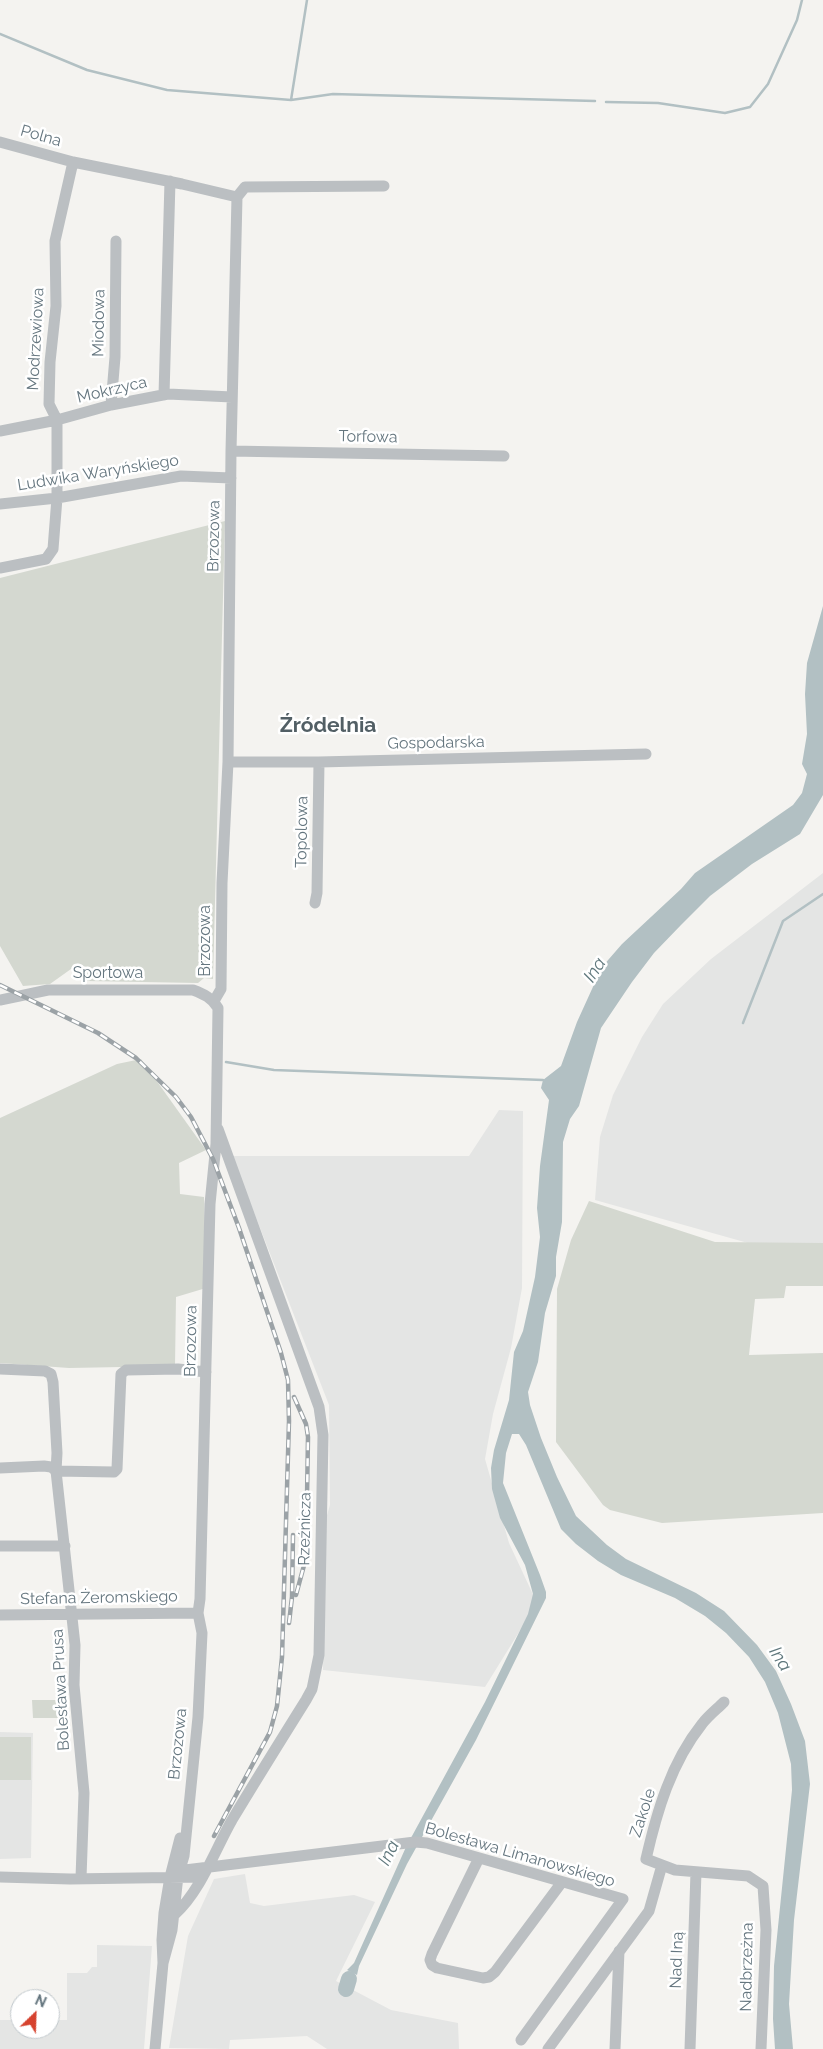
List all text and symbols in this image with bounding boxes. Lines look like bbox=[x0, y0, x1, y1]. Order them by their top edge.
street label: Polna bbox=[18, 121, 64, 151]
street label: Modrzewiowa bbox=[24, 287, 48, 391]
street label: Miodowa bbox=[89, 289, 109, 357]
street label: Mokrzyca bbox=[75, 373, 149, 407]
street label: Torfowa bbox=[338, 427, 398, 447]
street label: Ludwika Waryńskiego bbox=[16, 451, 180, 495]
street label: Brzozowa bbox=[204, 500, 224, 572]
district label: Źródelnia bbox=[280, 713, 376, 739]
street label: Gospodarska bbox=[387, 733, 485, 753]
street label: Topolowa bbox=[292, 796, 312, 868]
street label: Brzozowa bbox=[195, 905, 215, 977]
water label: Ina bbox=[579, 954, 611, 986]
street label: Sportowa bbox=[73, 963, 143, 983]
street label: Brzozowa bbox=[181, 1305, 201, 1377]
street label: Rzeźnicza bbox=[295, 1492, 315, 1566]
street label: Stefana Żeromskiego bbox=[20, 1587, 178, 1609]
street label: Bolesława Prusa bbox=[48, 1629, 74, 1751]
water label: Ina bbox=[764, 1643, 796, 1675]
street label: Brzozowa bbox=[165, 1707, 191, 1781]
street label: Zakole bbox=[626, 1786, 660, 1840]
street label: Bolesława Limanowskiego bbox=[423, 1819, 617, 1891]
water label: Ina bbox=[374, 1837, 404, 1869]
street label: Nadbrzeżna bbox=[737, 1922, 757, 2012]
street label: Nad Iną bbox=[666, 1931, 688, 1989]
north arrow bbox=[10, 1989, 60, 2039]
text: N bbox=[33, 1992, 49, 2011]

